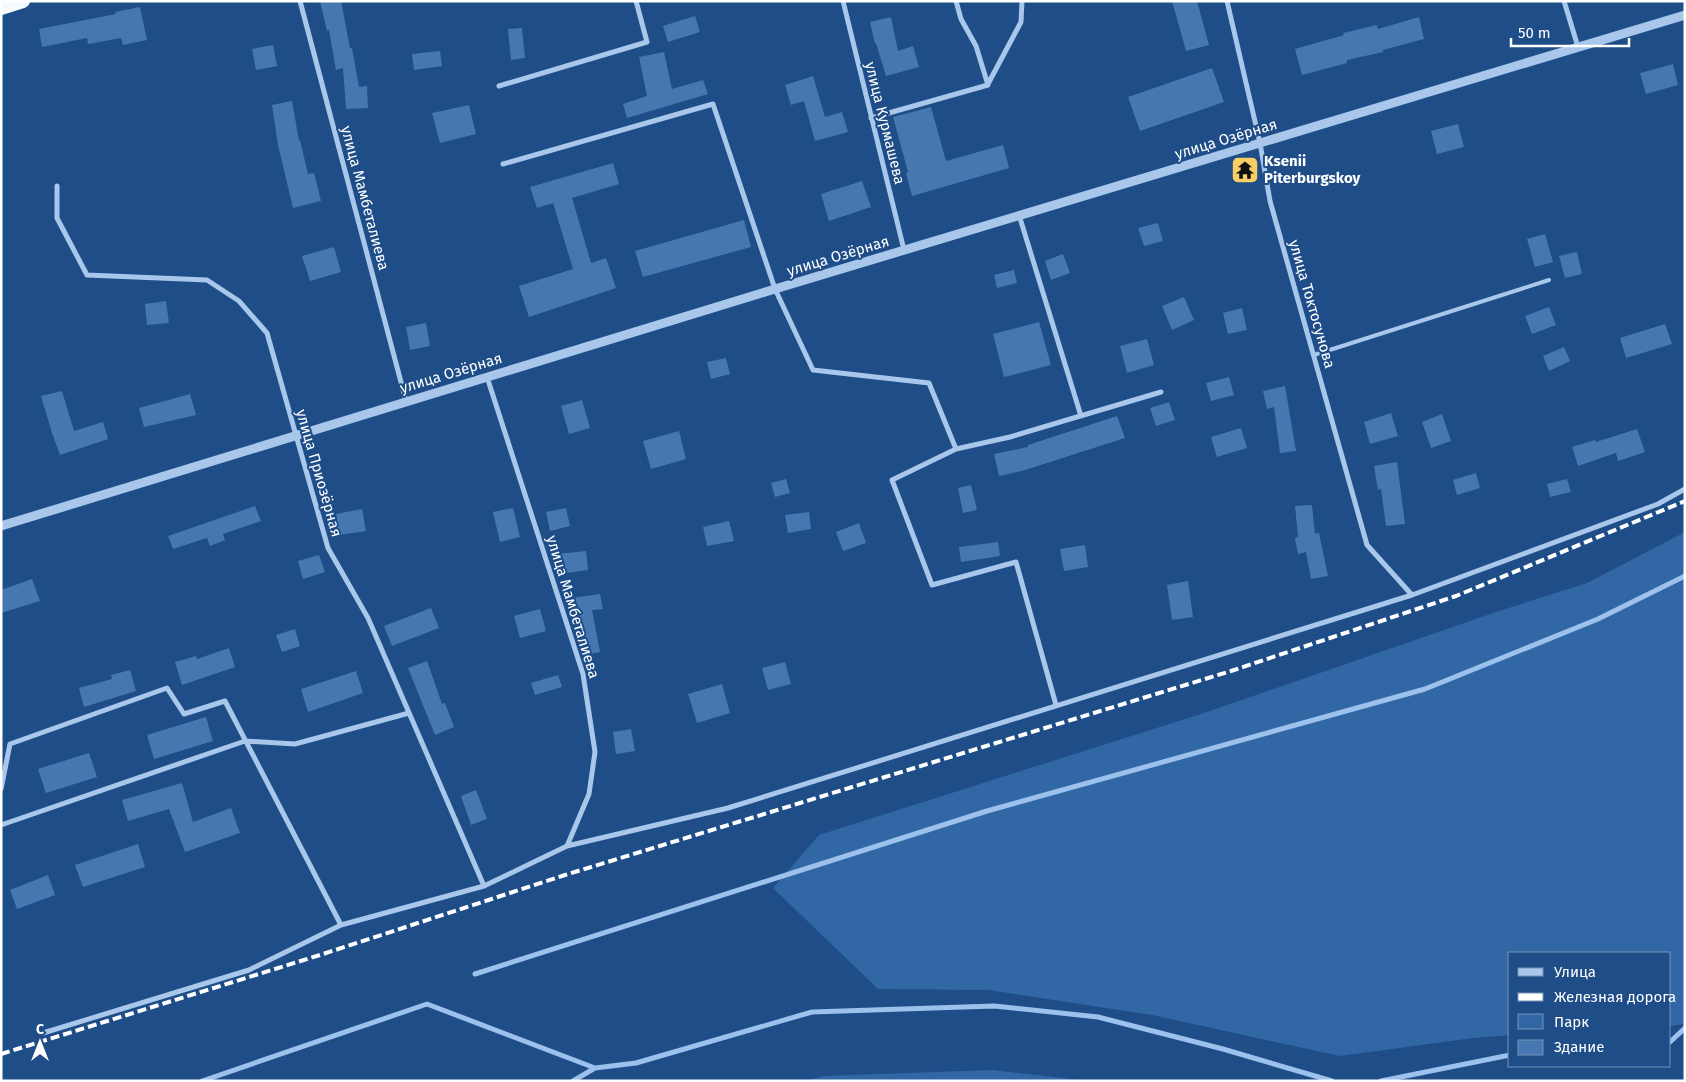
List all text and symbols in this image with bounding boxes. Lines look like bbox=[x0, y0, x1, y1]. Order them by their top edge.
scale bar bbox=[1511, 15, 1628, 47]
text: 50 m bbox=[1518, 24, 1551, 42]
street label: улица Курмашева bbox=[861, 60, 909, 186]
street label: улица Озёрная bbox=[1173, 115, 1279, 163]
street label: улица Мамбеталиева bbox=[337, 124, 393, 272]
place label: Ksenii Piterburgskoy bbox=[1264, 152, 1361, 187]
temple icon: Ksenii Piterburgskoy bbox=[1230, 155, 1260, 185]
street label: улица Озёрная bbox=[785, 232, 891, 280]
street label: улица Токтосунова bbox=[1285, 238, 1339, 370]
street label: улица Озёрная bbox=[398, 349, 504, 397]
street label: улица Приозёрная bbox=[292, 407, 346, 539]
street label: улица Мамбеталиева bbox=[543, 533, 603, 681]
legend bbox=[1508, 952, 1671, 1067]
text: Улица bbox=[1554, 963, 1596, 981]
text: Железная дорога bbox=[1554, 988, 1676, 1006]
text: Парк bbox=[1554, 1013, 1589, 1031]
north arrow bbox=[15, 1017, 65, 1067]
text: С bbox=[36, 1021, 44, 1038]
text: Здание bbox=[1554, 1038, 1604, 1056]

